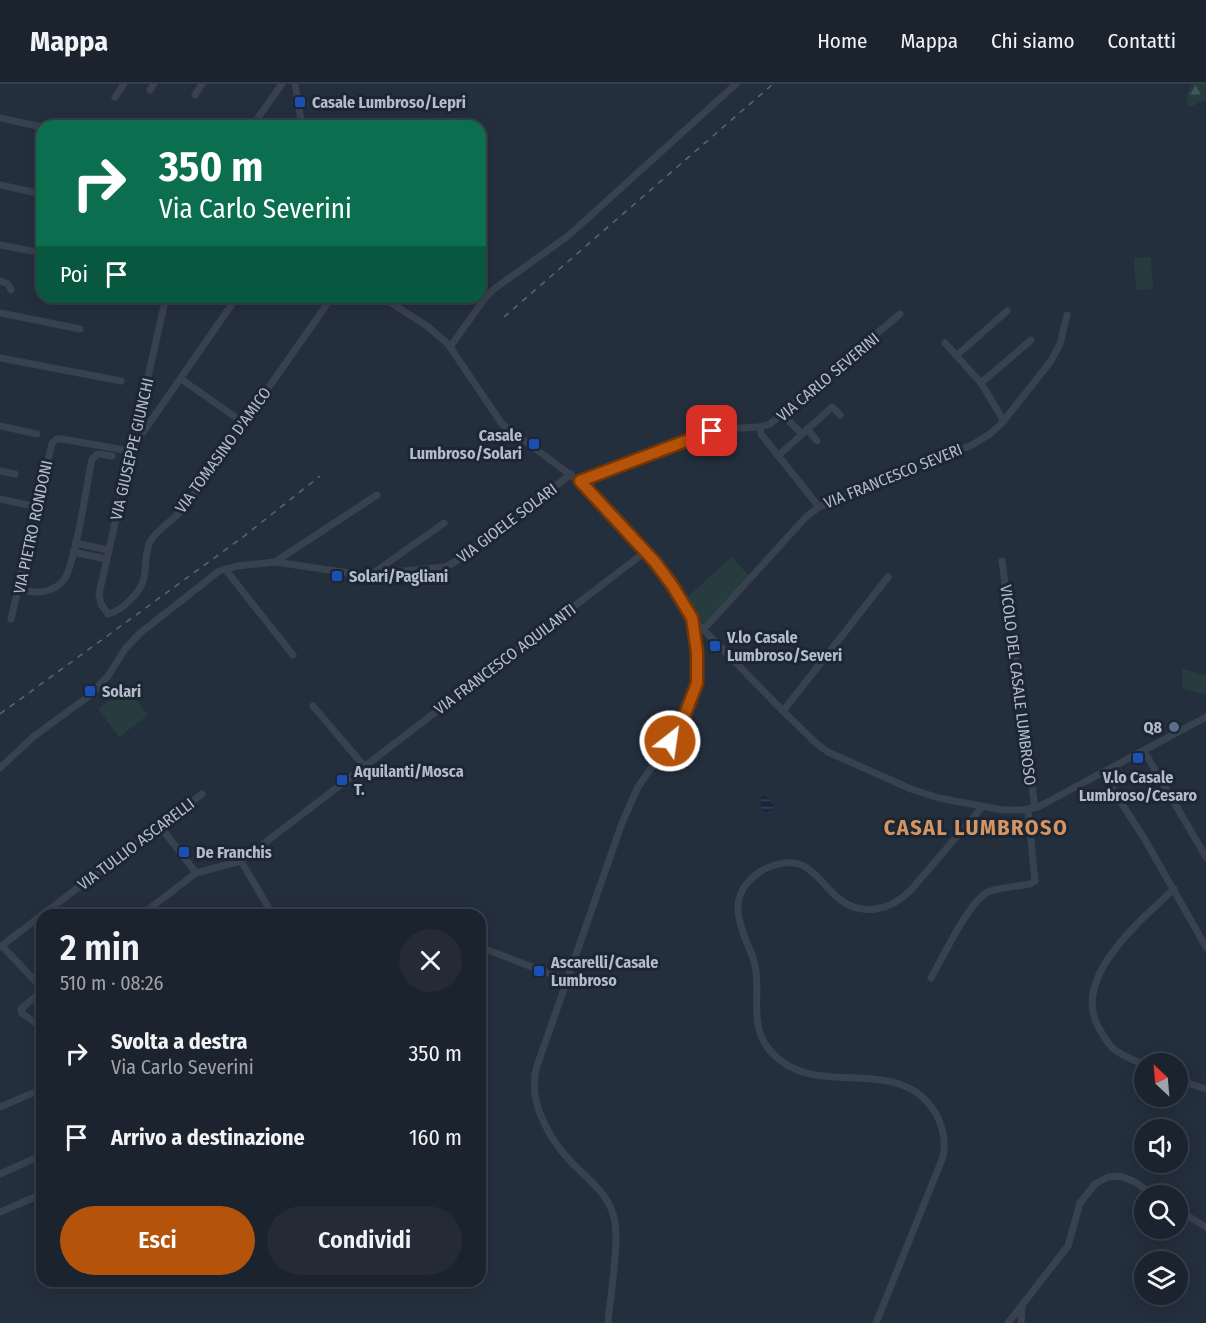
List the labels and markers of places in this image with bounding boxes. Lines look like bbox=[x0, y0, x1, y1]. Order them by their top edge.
place label: Casale Lumbroso/Lepri bbox=[312, 93, 466, 112]
marker: Casale Lumbroso/Lepri bbox=[293, 95, 307, 109]
pin bbox=[686, 405, 737, 456]
place label: Casale Lumbroso/Solari bbox=[410, 426, 522, 463]
marker: Casale Lumbroso/Solari bbox=[527, 437, 541, 451]
place label: Solari/Pagliani bbox=[349, 567, 448, 586]
marker: Solari/Pagliani bbox=[330, 569, 344, 583]
place label: V.lo Casale Lumbroso/Severi bbox=[726, 628, 842, 665]
marker: V.lo Casale Lumbroso/Severi bbox=[708, 639, 722, 653]
place label: Solari bbox=[102, 682, 141, 701]
marker: Solari bbox=[83, 684, 97, 698]
place label: Q8 bbox=[1143, 718, 1163, 737]
marker: Q8 bbox=[1167, 720, 1181, 734]
marker: V.lo Casale Lumbroso/Cesaro bbox=[1131, 751, 1145, 765]
place label: Aquilanti/Mosca T. bbox=[353, 762, 464, 799]
place label: V.lo Casale Lumbroso/Cesaro bbox=[1079, 768, 1197, 805]
marker: Aquilanti/Mosca T. bbox=[335, 773, 349, 787]
place label: De Franchis bbox=[196, 843, 272, 862]
marker: De Franchis bbox=[177, 845, 191, 859]
place label: Ascarelli/Casale Lumbroso bbox=[550, 953, 658, 990]
marker: Ascarelli/Casale Lumbroso bbox=[532, 964, 546, 978]

